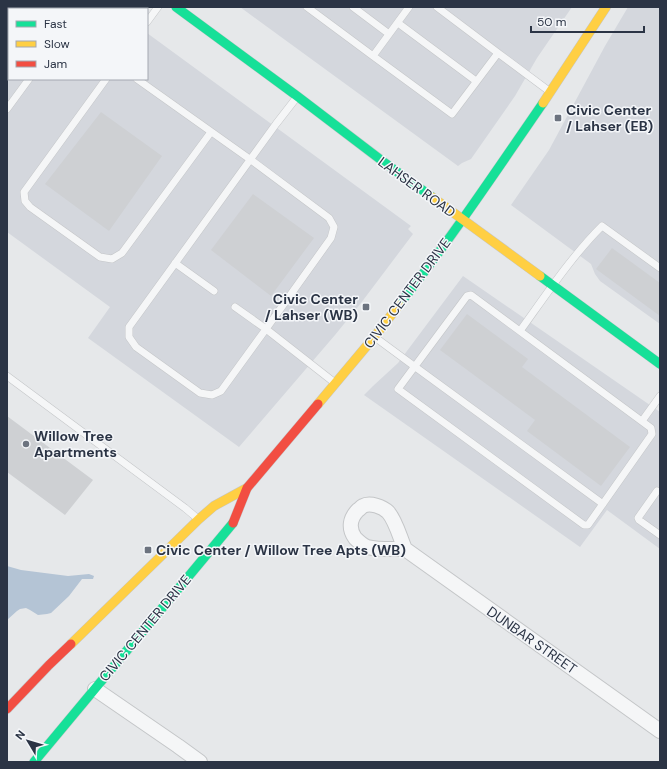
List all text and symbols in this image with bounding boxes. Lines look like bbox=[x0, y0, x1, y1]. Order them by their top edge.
legend bbox=[8, 8, 148, 80]
scale bar bbox=[531, 8, 644, 34]
text: 50 m bbox=[537, 14, 566, 30]
text: Fast bbox=[44, 16, 67, 32]
text: Slow bbox=[44, 36, 70, 52]
text: Jam bbox=[44, 56, 67, 72]
place label: Civic Center / Lahser (EB) bbox=[566, 101, 654, 135]
marker: Civic Center / Lahser (EB) bbox=[553, 113, 563, 123]
street label: LAHSER ROAD bbox=[375, 153, 459, 221]
street label: CIVIC CENTER DRIVE bbox=[360, 234, 454, 352]
place label: Civic Center / Lahser (WB) bbox=[265, 290, 358, 324]
marker: Civic Center / Lahser (WB) bbox=[361, 302, 371, 312]
place label: Willow Tree Apartments bbox=[34, 427, 117, 461]
marker: Willow Tree Apartments bbox=[21, 439, 31, 449]
place label: Civic Center / Willow Tree Apts (WB) bbox=[156, 541, 406, 559]
marker: Civic Center / Willow Tree Apts (WB) bbox=[143, 545, 153, 555]
street label: CIVIC CENTER DRIVE bbox=[95, 571, 195, 685]
street label: DUNBAR STREET bbox=[483, 602, 581, 678]
north arrow bbox=[8, 721, 48, 761]
text: N bbox=[12, 727, 28, 742]

